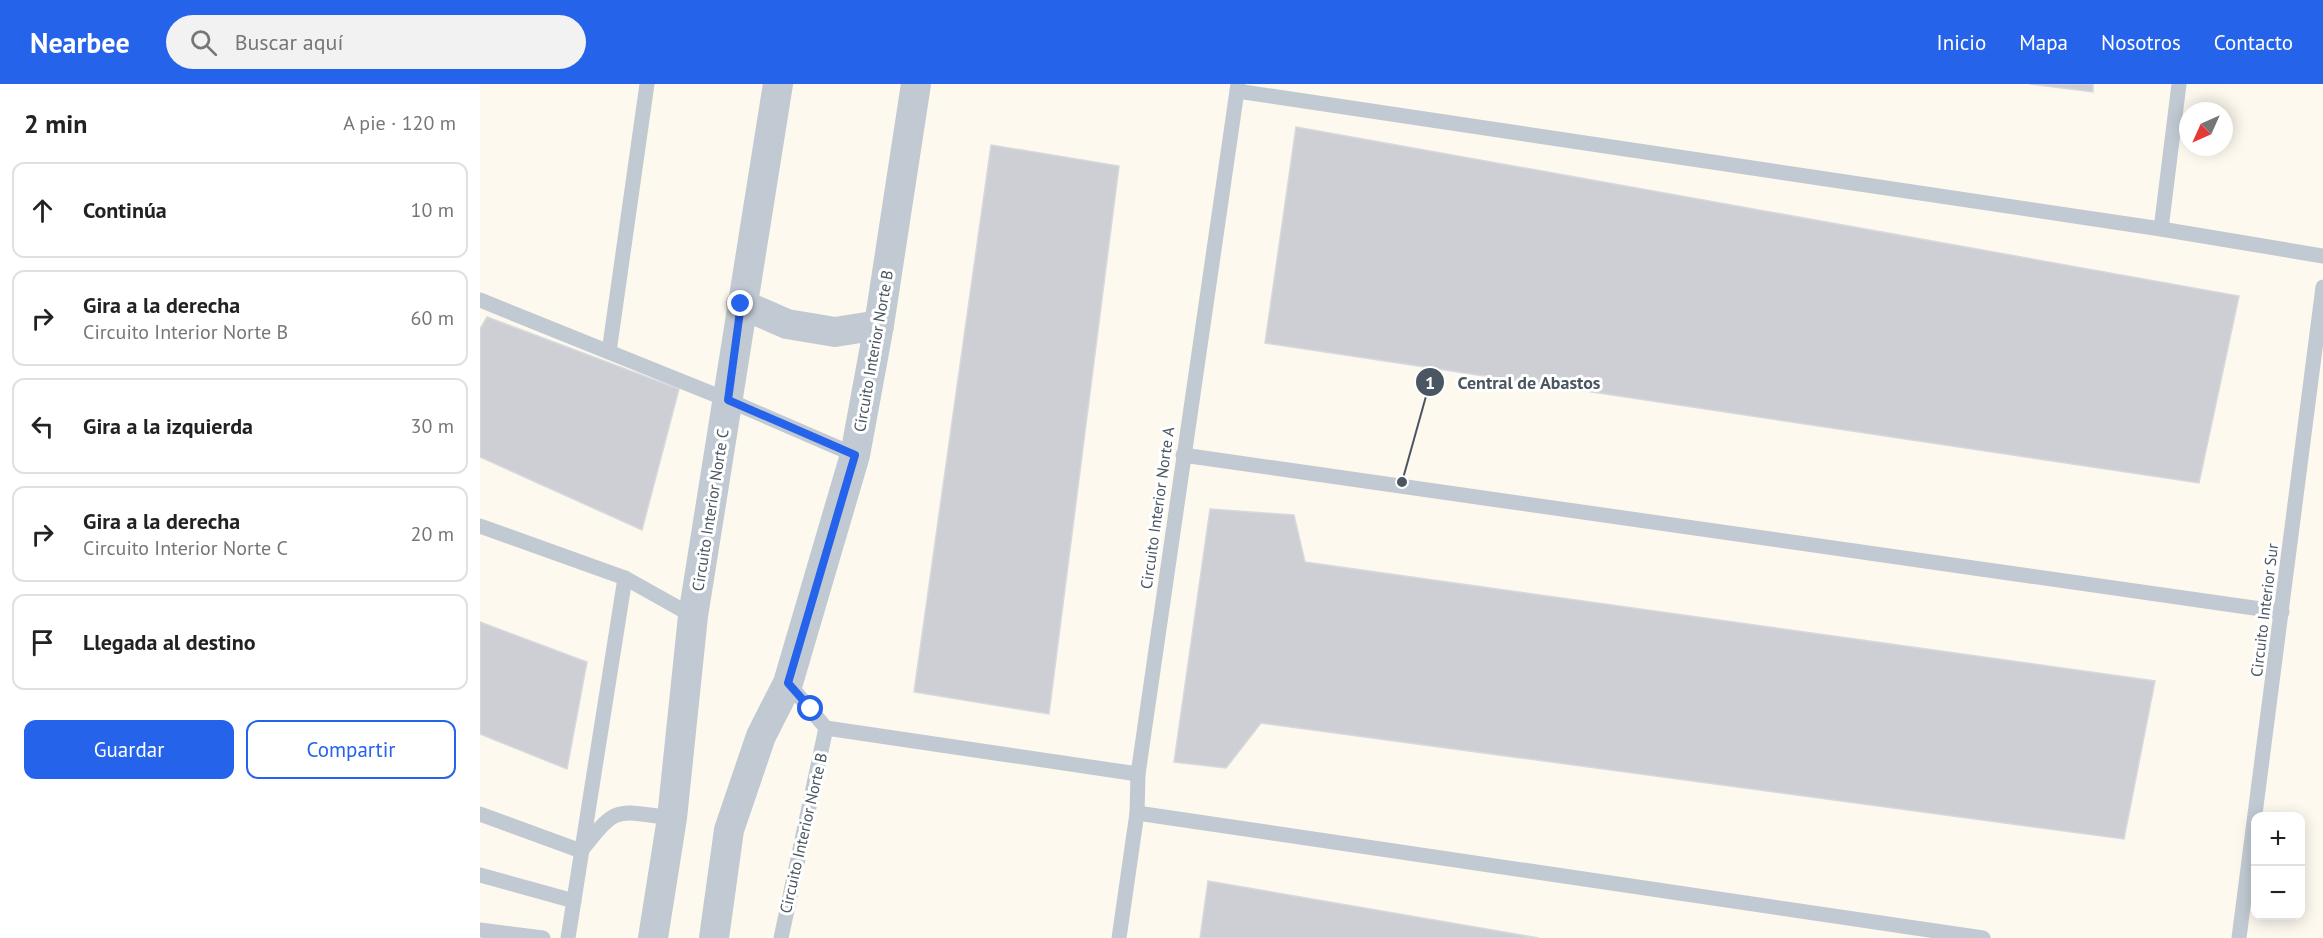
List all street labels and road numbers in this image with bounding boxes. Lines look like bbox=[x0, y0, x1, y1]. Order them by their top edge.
street label: Circuito Interior Norte B bbox=[849, 268, 897, 434]
street label: Circuito Interior Norte A bbox=[1136, 425, 1178, 590]
street label: Circuito Interior Norte C bbox=[687, 427, 733, 593]
street label: Circuito Interior Sur bbox=[2246, 542, 2282, 678]
street label: Circuito Interior Norte B bbox=[775, 751, 831, 915]

